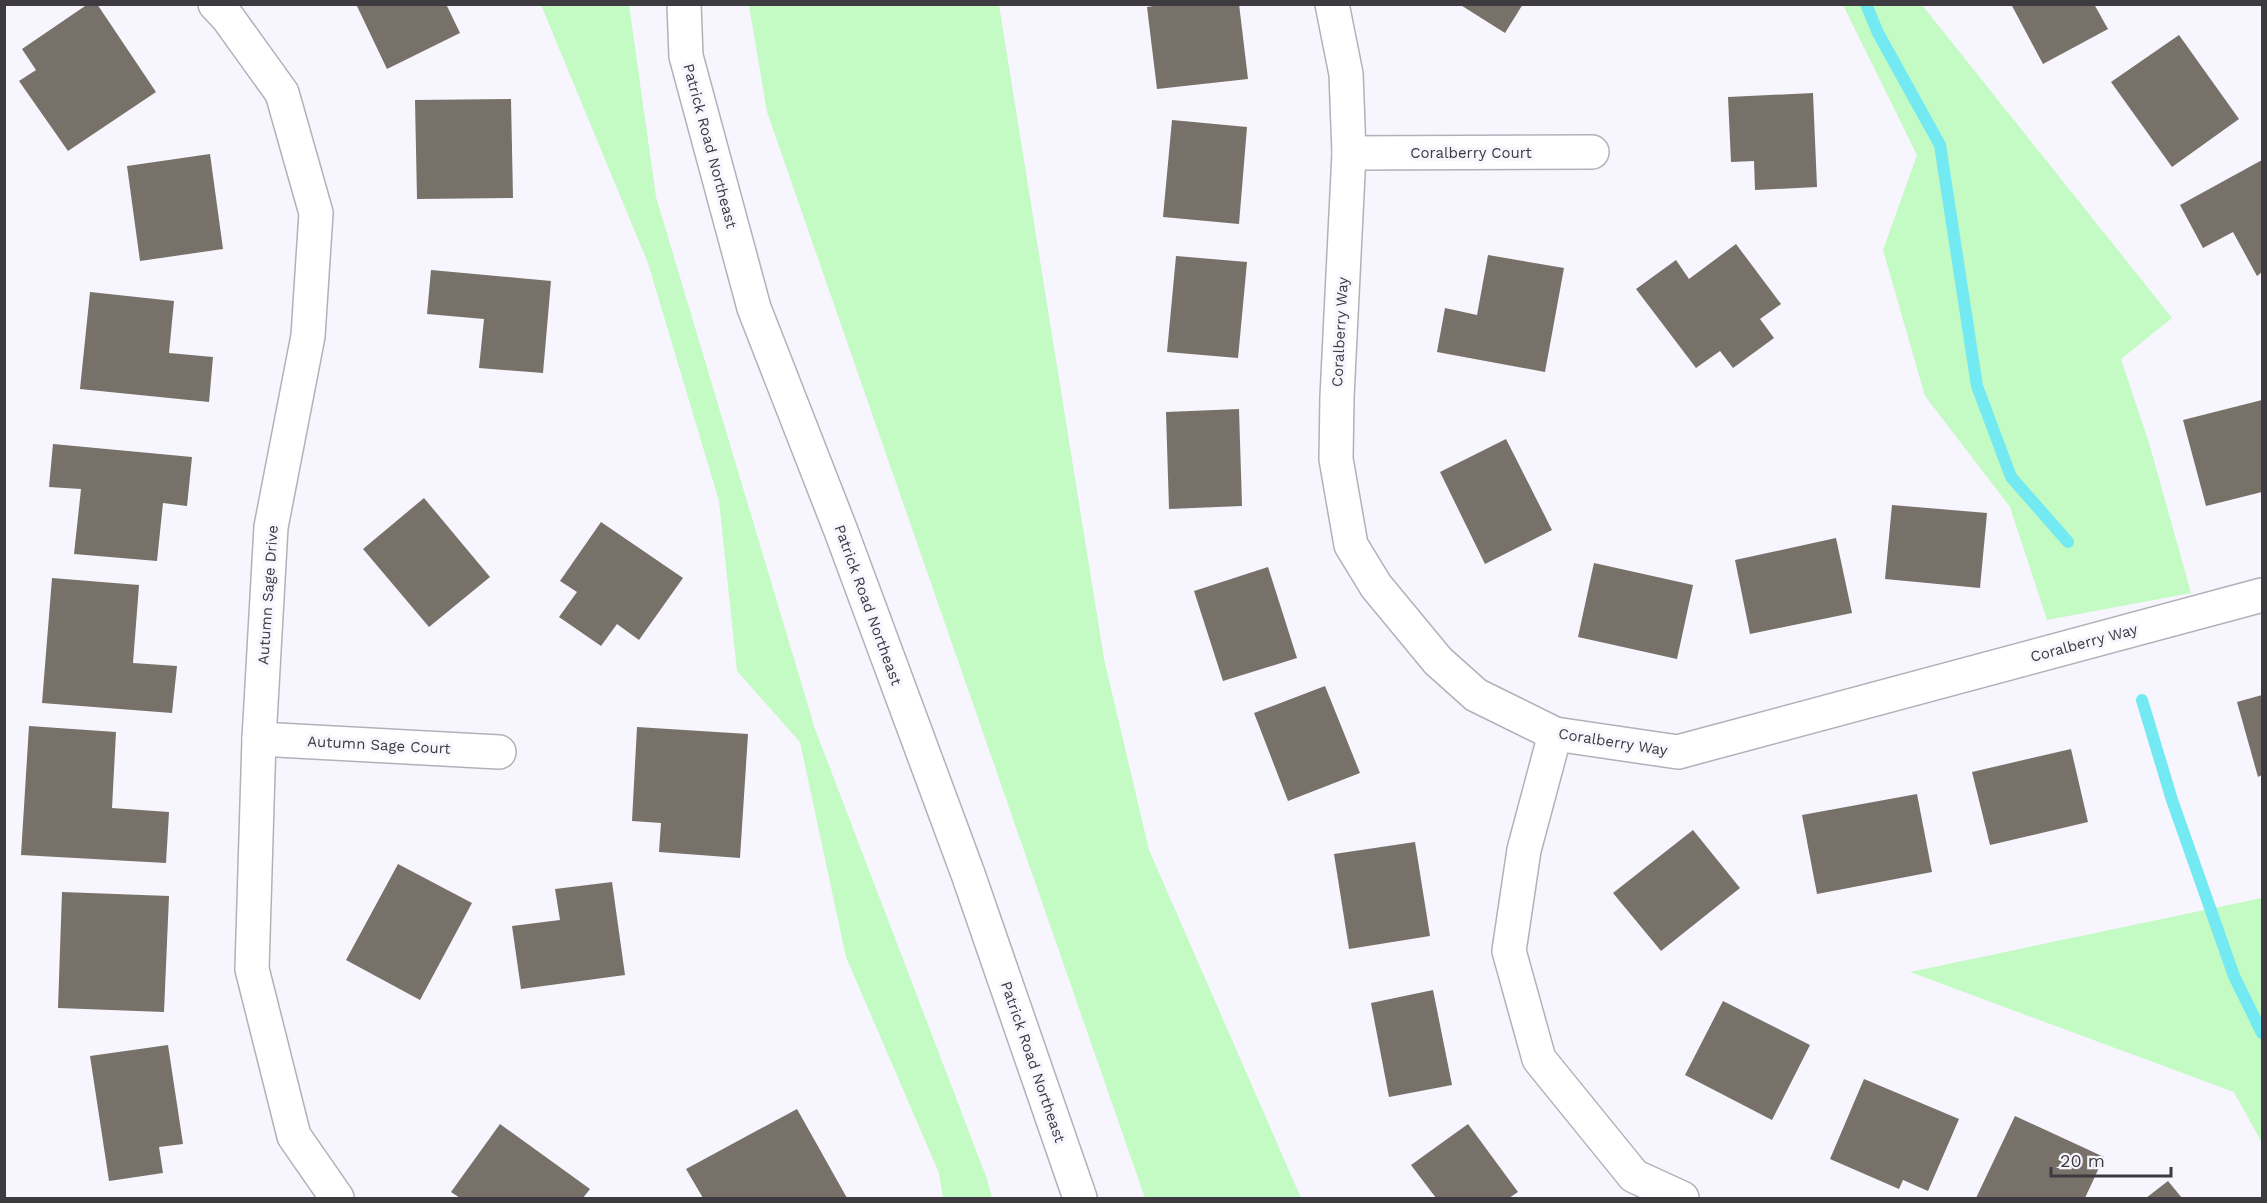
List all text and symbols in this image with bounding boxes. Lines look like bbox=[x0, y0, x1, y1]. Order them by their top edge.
street label: Patrick Road Northeast bbox=[679, 62, 741, 231]
street label: Coralberry Court bbox=[1410, 144, 1532, 162]
street label: Coralberry Way bbox=[1328, 276, 1352, 388]
street label: Patrick Road Northeast bbox=[831, 522, 906, 688]
street label: Autumn Sage Drive bbox=[254, 524, 282, 666]
street label: Coralberry Way bbox=[2028, 620, 2140, 666]
street label: Coralberry Way bbox=[1557, 724, 1669, 760]
street label: Autumn Sage Court bbox=[307, 732, 452, 758]
street label: Patrick Road Northeast bbox=[997, 979, 1069, 1146]
scale bar bbox=[2051, 1140, 2171, 1178]
text: 20 m bbox=[2060, 1150, 2105, 1171]

